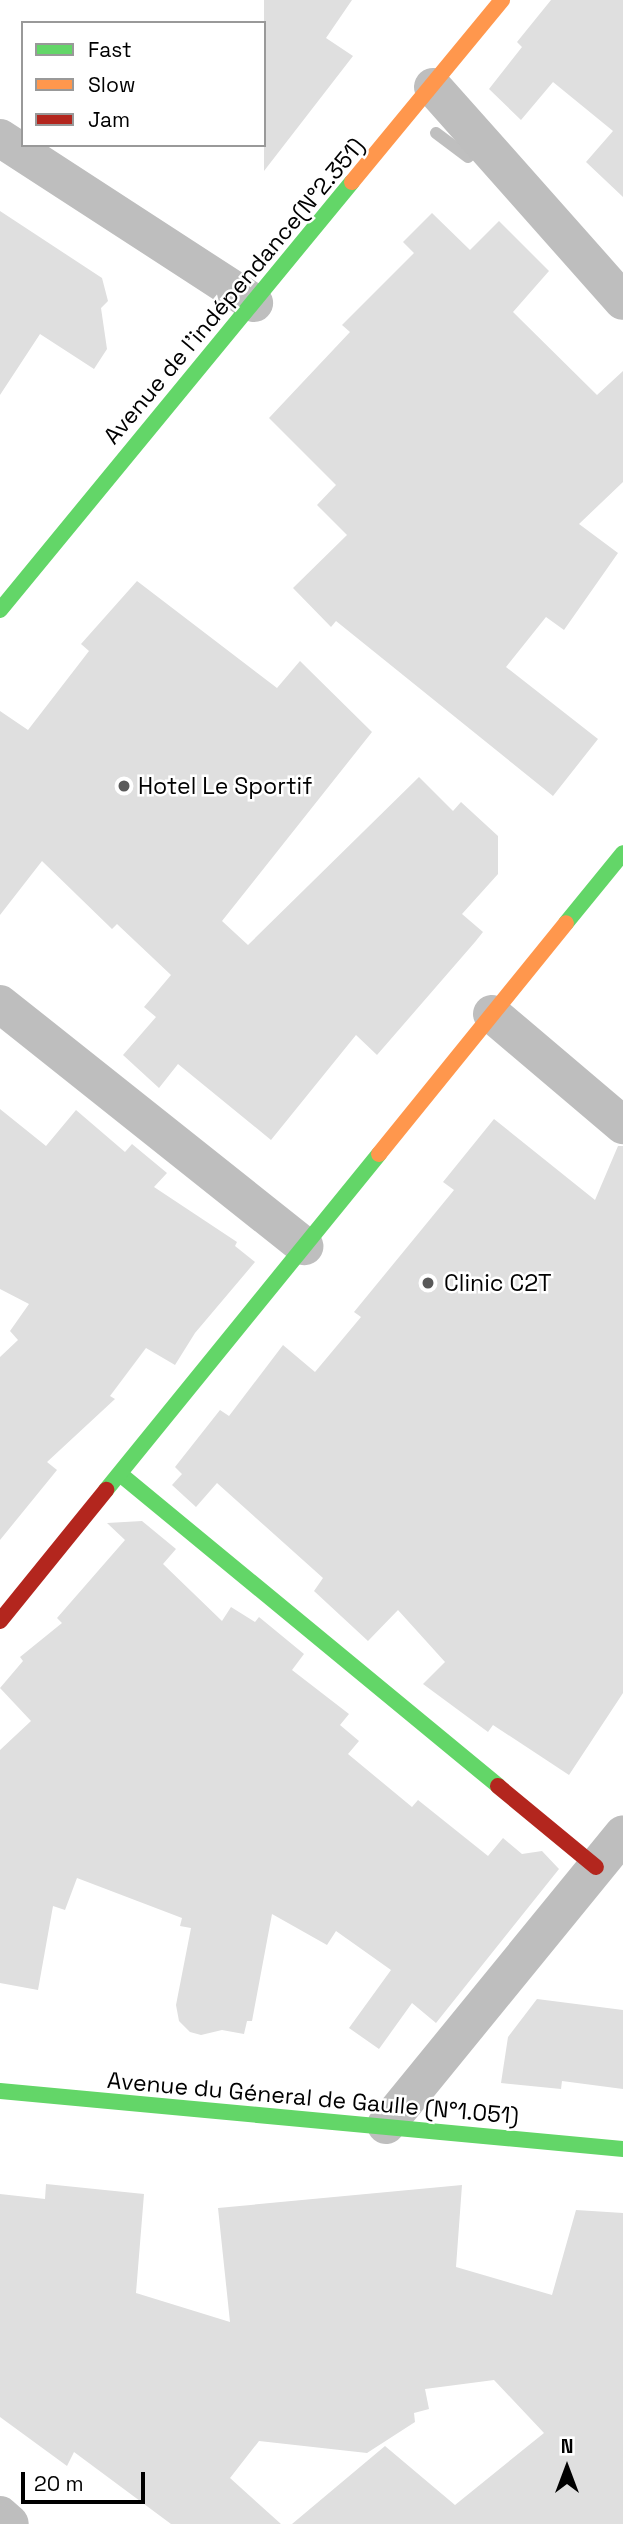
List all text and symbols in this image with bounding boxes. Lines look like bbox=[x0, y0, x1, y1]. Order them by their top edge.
legend bbox=[21, 21, 266, 147]
text: Fast bbox=[88, 36, 132, 63]
text: Slow bbox=[88, 71, 136, 98]
text: Jam bbox=[88, 106, 130, 133]
street label: Avenue de l'indépendance(N°2.351) bbox=[98, 132, 370, 450]
place label: Hotel Le Sportif bbox=[138, 772, 312, 800]
marker: Hotel Le Sportif bbox=[116, 778, 132, 794]
place label: Clinic C2T bbox=[444, 1269, 552, 1297]
marker: Clinic C2T bbox=[418, 1273, 438, 1293]
street label: Avenue du Géneral de Gaulle (N°1.051) bbox=[106, 2066, 520, 2130]
north arrow bbox=[532, 2433, 602, 2503]
text: N bbox=[561, 2434, 573, 2459]
scale bar bbox=[24, 2458, 149, 2502]
text: 20 m bbox=[34, 2470, 84, 2497]

